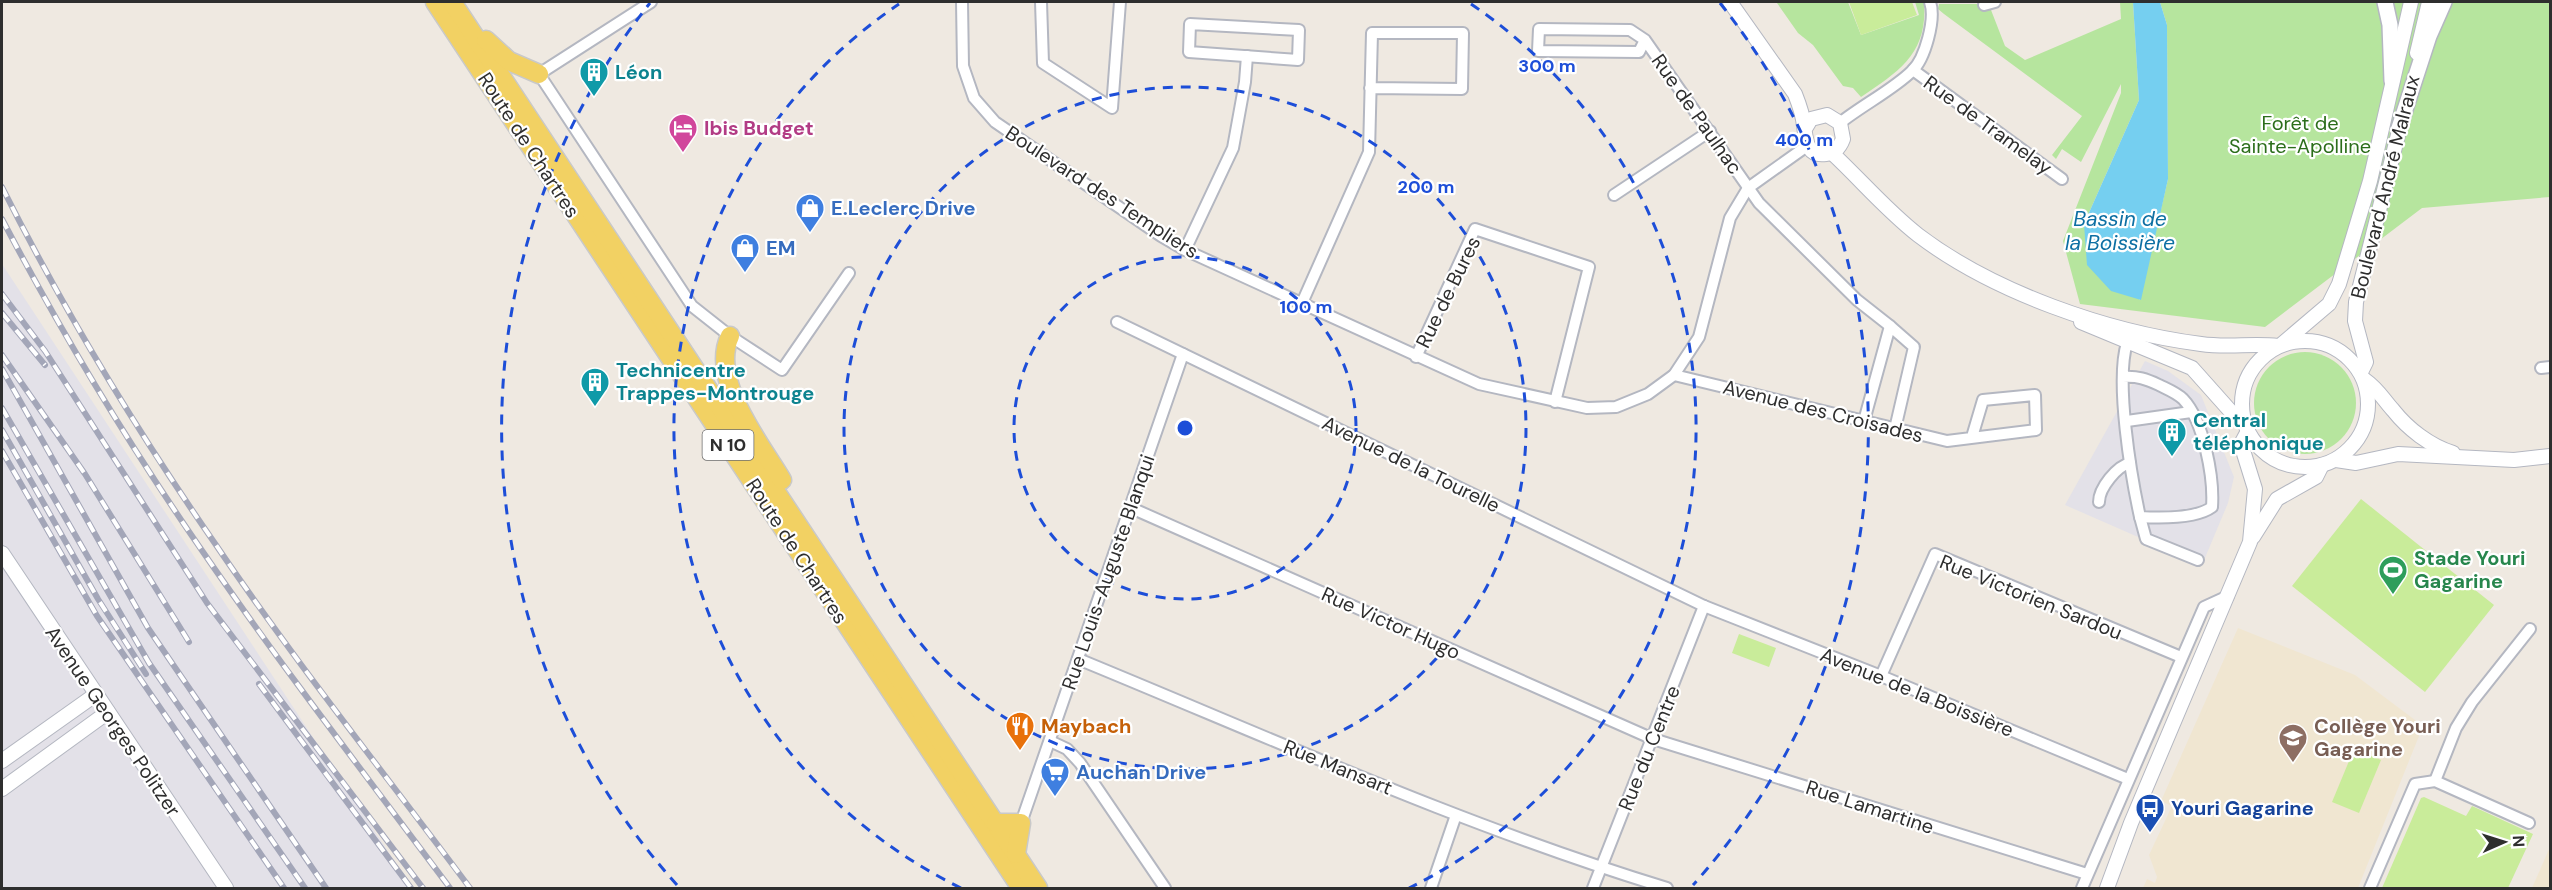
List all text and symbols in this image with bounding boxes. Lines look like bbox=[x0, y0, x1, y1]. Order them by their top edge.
street label: Rue de Paulhac bbox=[1646, 49, 1748, 179]
text: 300 m bbox=[1518, 54, 1576, 78]
building icon: Léon bbox=[578, 56, 610, 98]
place label: Léon bbox=[615, 59, 662, 85]
street label: Route de Chartres bbox=[472, 67, 586, 223]
street label: Rue de Tramelay bbox=[1918, 70, 2058, 180]
street label: Boulevard André Malraux bbox=[2345, 72, 2425, 301]
park label: Forêt de Sainte-Apolline bbox=[2229, 110, 2371, 159]
hotel icon: Ibis Budget bbox=[667, 112, 699, 154]
place label: Ibis Budget bbox=[704, 115, 814, 141]
street label: Boulevard des Templiers bbox=[1001, 120, 1203, 264]
text: 400 m bbox=[1775, 128, 1833, 152]
text: 200 m bbox=[1398, 175, 1454, 199]
shop icon: E.Leclerc Drive bbox=[794, 192, 826, 234]
place label: E.Leclerc Drive bbox=[831, 195, 976, 221]
water label: Bassin de la Boissière bbox=[2065, 205, 2175, 257]
shop icon: EM bbox=[729, 232, 761, 274]
street label: Rue de Bures bbox=[1410, 232, 1486, 352]
place label: EM bbox=[766, 235, 795, 261]
text: 100 m bbox=[1279, 295, 1333, 319]
place label: Technicentre Trappes-Montrouge bbox=[616, 357, 814, 406]
building icon: Technicentre Trappes-Montrouge bbox=[579, 366, 611, 408]
street label: Avenue des Croisades bbox=[1720, 374, 1926, 448]
place label: Central téléphonique bbox=[2193, 407, 2324, 456]
street label: Avenue de la Tourelle bbox=[1318, 410, 1504, 518]
building icon: Central téléphonique bbox=[2156, 416, 2188, 458]
centre of rings bbox=[1175, 418, 1195, 438]
road number: N 10 bbox=[702, 430, 754, 460]
street label: Rue Louis-Auguste Blanqui bbox=[1055, 451, 1161, 693]
street label: Route de Chartres bbox=[740, 473, 854, 629]
place label: Stade Youri Gagarine bbox=[2414, 545, 2525, 594]
street label: Rue Victorien Sardou bbox=[1936, 549, 2126, 645]
sports icon: Stade Youri Gagarine bbox=[2377, 554, 2409, 596]
street label: Rue Victor Hugo bbox=[1318, 581, 1464, 665]
street label: Avenue Georges Politzer bbox=[40, 621, 186, 821]
street label: Avenue de la Boissière bbox=[1816, 641, 2018, 743]
street label: Rue du Centre bbox=[1612, 682, 1686, 814]
restaurant icon: Maybach bbox=[1004, 710, 1036, 752]
place label: Maybach bbox=[1041, 713, 1131, 739]
place label: Collège Youri Gagarine bbox=[2314, 713, 2441, 762]
school or university icon: Collège Youri Gagarine bbox=[2277, 722, 2309, 764]
street label: Rue Mansart bbox=[1280, 733, 1396, 801]
supermarket icon: Auchan Drive bbox=[1039, 756, 1071, 798]
place label: Auchan Drive bbox=[1076, 759, 1206, 785]
street label: Rue Lamartine bbox=[1803, 774, 1937, 840]
bus stop icon: Youri Gagarine bbox=[2134, 792, 2166, 834]
place label: Youri Gagarine bbox=[2171, 795, 2314, 821]
north arrow bbox=[2474, 812, 2534, 872]
text: N bbox=[2508, 835, 2529, 848]

